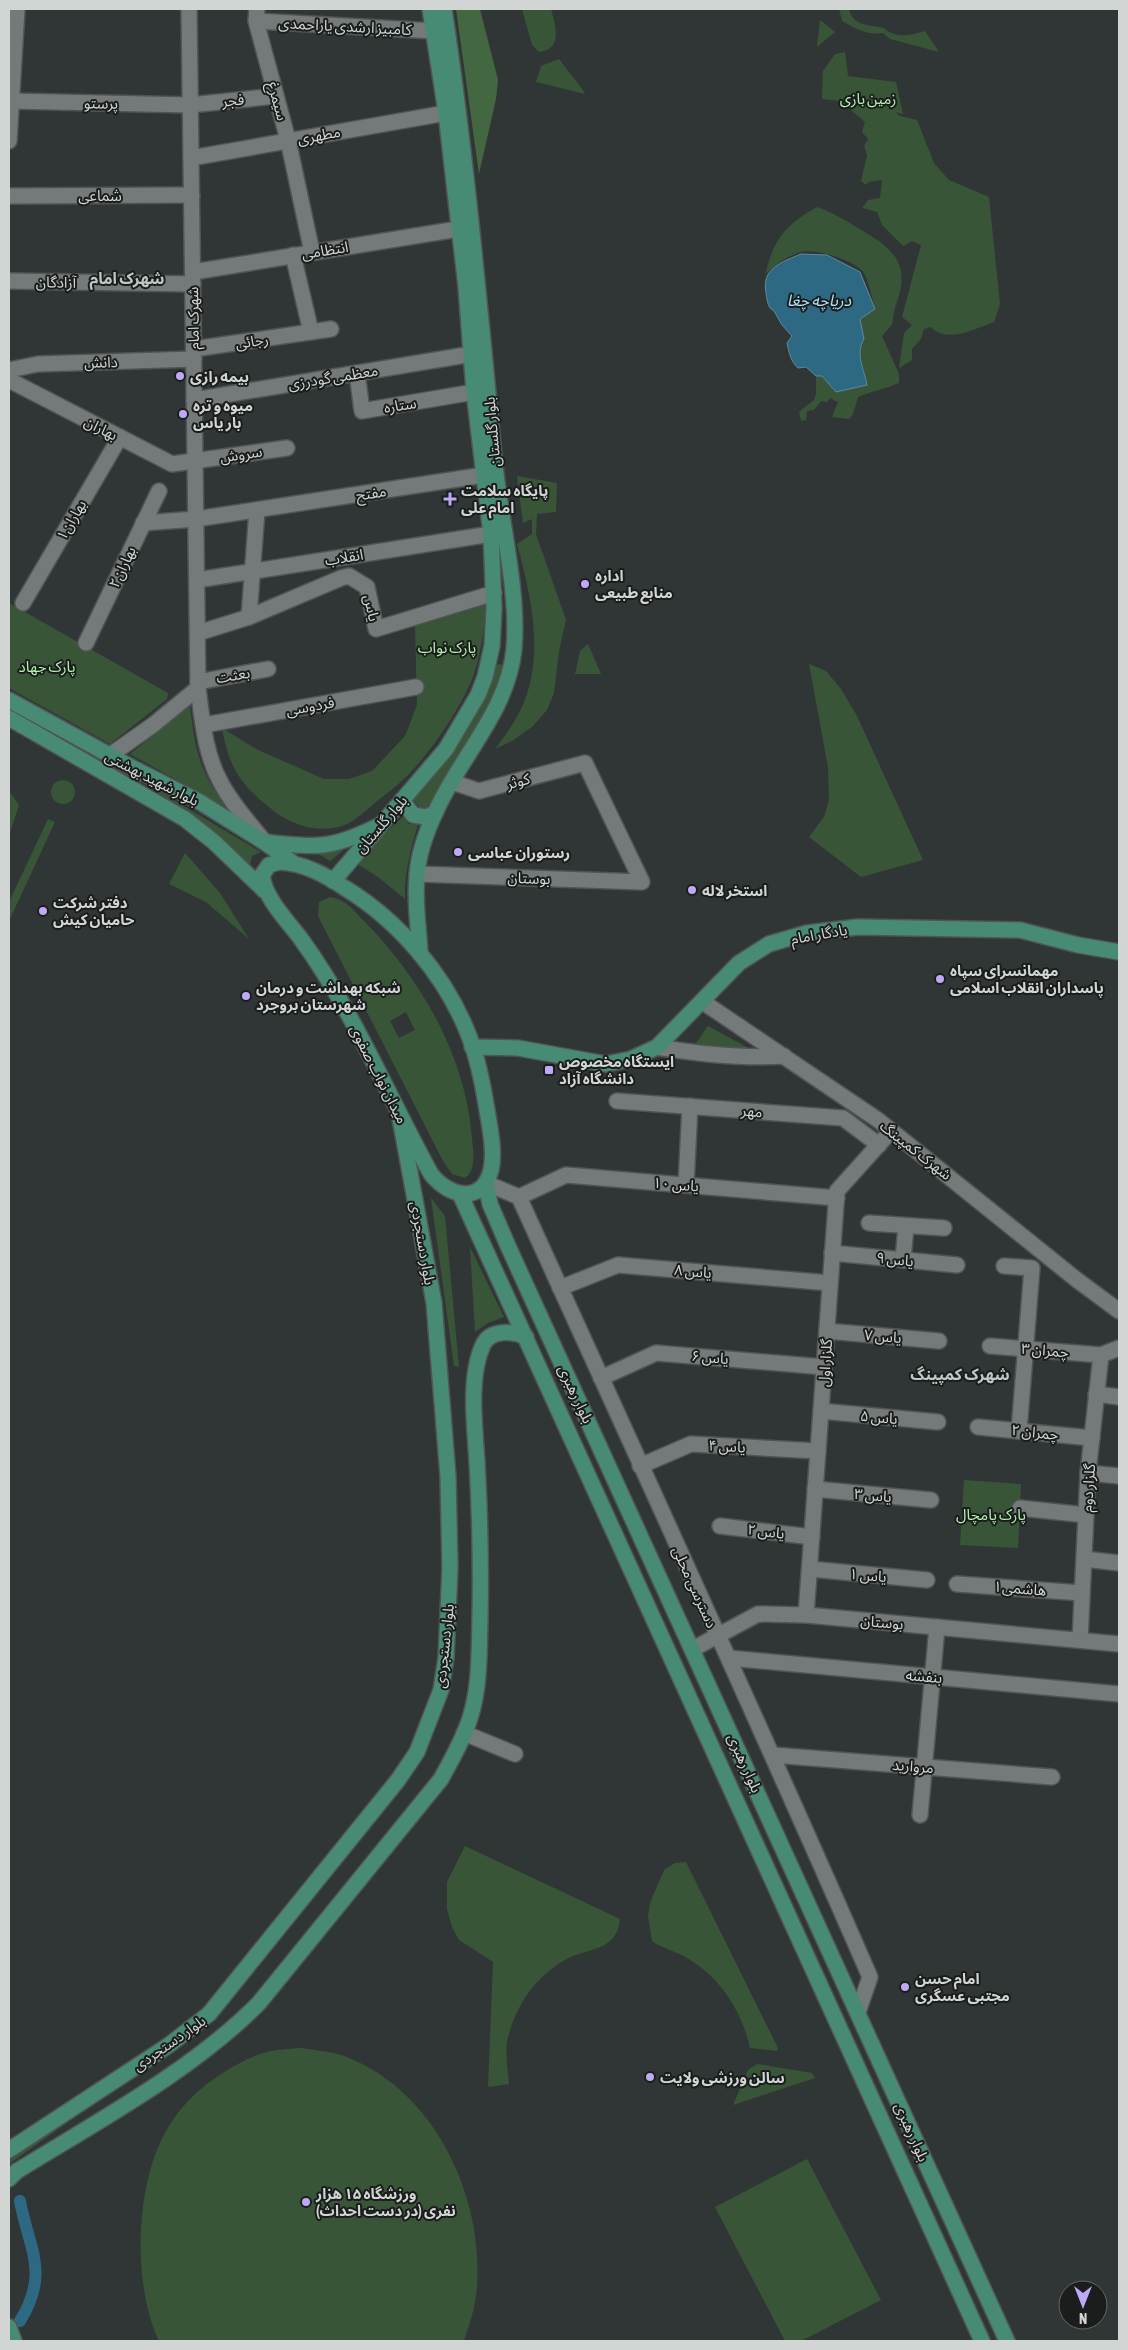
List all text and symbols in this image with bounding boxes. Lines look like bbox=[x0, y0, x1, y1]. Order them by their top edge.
street label: کامبیز ارشدی یاراحمدی bbox=[278, 14, 413, 39]
street label: سیمرغ bbox=[261, 80, 291, 124]
street label: فجر bbox=[220, 90, 245, 111]
park label: زمین بازی bbox=[840, 90, 896, 108]
street label: پرستو bbox=[84, 94, 118, 114]
street label: مطهری bbox=[296, 123, 342, 148]
street label: شماعی bbox=[78, 187, 122, 205]
street label: انتظامی bbox=[300, 238, 350, 263]
district label: شهرک امام bbox=[89, 269, 165, 290]
street label: آزادگان bbox=[36, 273, 77, 292]
street label: شهرک امام bbox=[184, 286, 205, 350]
water label: دریاچه چغا bbox=[787, 291, 851, 311]
street label: رجائی bbox=[234, 330, 270, 353]
street label: دانش bbox=[84, 353, 118, 372]
street label: معظمی گودرزی bbox=[287, 361, 379, 393]
place label: بیمه رازی bbox=[190, 368, 249, 386]
marker: بیمه رازی bbox=[174, 370, 186, 382]
street label: ستاره bbox=[383, 394, 418, 417]
street label: بلوار گلستان bbox=[480, 396, 505, 468]
place label: میوه و تره بار یاس bbox=[193, 397, 253, 432]
marker: میوه و تره بار یاس bbox=[177, 408, 189, 420]
street label: بهاران bbox=[81, 412, 120, 444]
street label: سروش bbox=[219, 443, 264, 466]
street label: مفتح bbox=[355, 482, 388, 508]
place label: پایگاه سلامت امام علی bbox=[461, 482, 548, 519]
marker: پایگاه سلامت امام علی bbox=[443, 492, 457, 506]
street label: بهاران۱ bbox=[53, 497, 90, 544]
street label: بهاران۲ bbox=[105, 544, 140, 591]
street label: انقلاب bbox=[323, 546, 365, 569]
place label: اداره منابع طبیعی bbox=[595, 567, 673, 604]
marker: اداره منابع طبیعی bbox=[579, 578, 591, 590]
street label: یاس bbox=[360, 593, 383, 623]
park label: پارک نواب bbox=[418, 639, 476, 658]
park label: پارک جهاد bbox=[19, 658, 75, 677]
street label: بعثت bbox=[215, 664, 251, 686]
street label: فردوسی bbox=[284, 693, 336, 720]
street label: بلوار شهید بهشتی bbox=[102, 747, 202, 810]
street label: کوثر bbox=[503, 770, 533, 794]
street label: بلوار گلستان bbox=[351, 792, 411, 857]
place label: رستوران عباسی bbox=[468, 844, 570, 862]
marker: رستوران عباسی bbox=[452, 846, 464, 858]
street label: بوستان bbox=[507, 869, 551, 888]
place label: استخر لاله bbox=[702, 882, 767, 900]
marker: استخر لاله bbox=[686, 884, 698, 896]
place label: دفتر شرکت حامیان کیش bbox=[53, 894, 135, 929]
marker: دفتر شرکت حامیان کیش bbox=[37, 905, 49, 917]
street label: یادگار امام bbox=[789, 921, 849, 950]
place label: مهمانسرای سپاه پاسداران انقلاب اسلامی bbox=[950, 962, 1104, 997]
marker: مهمانسرای سپاه پاسداران انقلاب اسلامی bbox=[934, 973, 946, 985]
place label: شبکه بهداشت و درمان شهرستان بروجرد bbox=[256, 979, 401, 1014]
marker: شبکه بهداشت و درمان شهرستان بروجرد bbox=[240, 990, 252, 1002]
street label: میدان نواب صفوی bbox=[346, 1022, 411, 1127]
place label: ایستگاه مخصوص دانشگاه آزاد bbox=[559, 1053, 674, 1088]
marker: ایستگاه مخصوص دانشگاه آزاد bbox=[543, 1064, 555, 1076]
street label: مهر bbox=[740, 1102, 763, 1121]
street label: شهرک کمپینگ bbox=[876, 1117, 955, 1185]
street label: یاس ۱۰ bbox=[652, 1174, 700, 1195]
street label: بلوار دستجردی bbox=[406, 1200, 439, 1286]
street label: یاس ۹ bbox=[875, 1249, 915, 1270]
street label: یاس ۸ bbox=[673, 1261, 712, 1282]
street label: یاس ۷ bbox=[863, 1326, 902, 1347]
street label: گلزار اول bbox=[815, 1338, 836, 1388]
street label: چمران ۳ bbox=[1020, 1339, 1070, 1363]
street label: یاس ۶ bbox=[690, 1347, 729, 1368]
street label: بلوار رهبری bbox=[554, 1362, 597, 1426]
district label: شهرک کمپینگ bbox=[910, 1365, 1010, 1385]
street label: یاس ۵ bbox=[859, 1407, 898, 1428]
street label: چمران ۲ bbox=[1010, 1421, 1060, 1445]
street label: یاس ۴ bbox=[708, 1437, 746, 1456]
street label: گلزار دوم bbox=[1078, 1462, 1101, 1513]
street label: یاس ۳ bbox=[853, 1485, 892, 1506]
park label: پارک پامچال bbox=[956, 1506, 1026, 1525]
street label: یاس ۲ bbox=[746, 1520, 786, 1543]
street label: دسترسی محلی bbox=[668, 1543, 721, 1631]
street label: یاس ۱ bbox=[848, 1565, 887, 1586]
street label: هاشمی۱ bbox=[993, 1577, 1047, 1600]
street label: بلوار دستجردی bbox=[431, 1603, 458, 1689]
street label: بوستان bbox=[860, 1612, 904, 1633]
street label: بنفشه bbox=[905, 1666, 943, 1686]
street label: بلوار رهبری bbox=[724, 1731, 766, 1796]
street label: مروارید bbox=[891, 1756, 934, 1777]
place label: امام حسن مجتبی عسگری bbox=[915, 1970, 1010, 2005]
marker: امام حسن مجتبی عسگری bbox=[899, 1981, 911, 1993]
street label: بلوار دستجردی bbox=[129, 2012, 209, 2075]
place label: سالن ورزشی ولایت bbox=[660, 2069, 785, 2087]
marker: سالن ورزشی ولایت bbox=[644, 2071, 656, 2083]
street label: بلوار رهبری bbox=[891, 2100, 933, 2165]
place label: ورزشگاه ۱۵ هزار نفری (در دست احداث) bbox=[315, 2185, 456, 2220]
marker: ورزشگاه ۱۵ هزار نفری (در دست احداث) bbox=[300, 2196, 312, 2208]
north arrow bbox=[1058, 2280, 1108, 2330]
text: N bbox=[1079, 2310, 1087, 2326]

